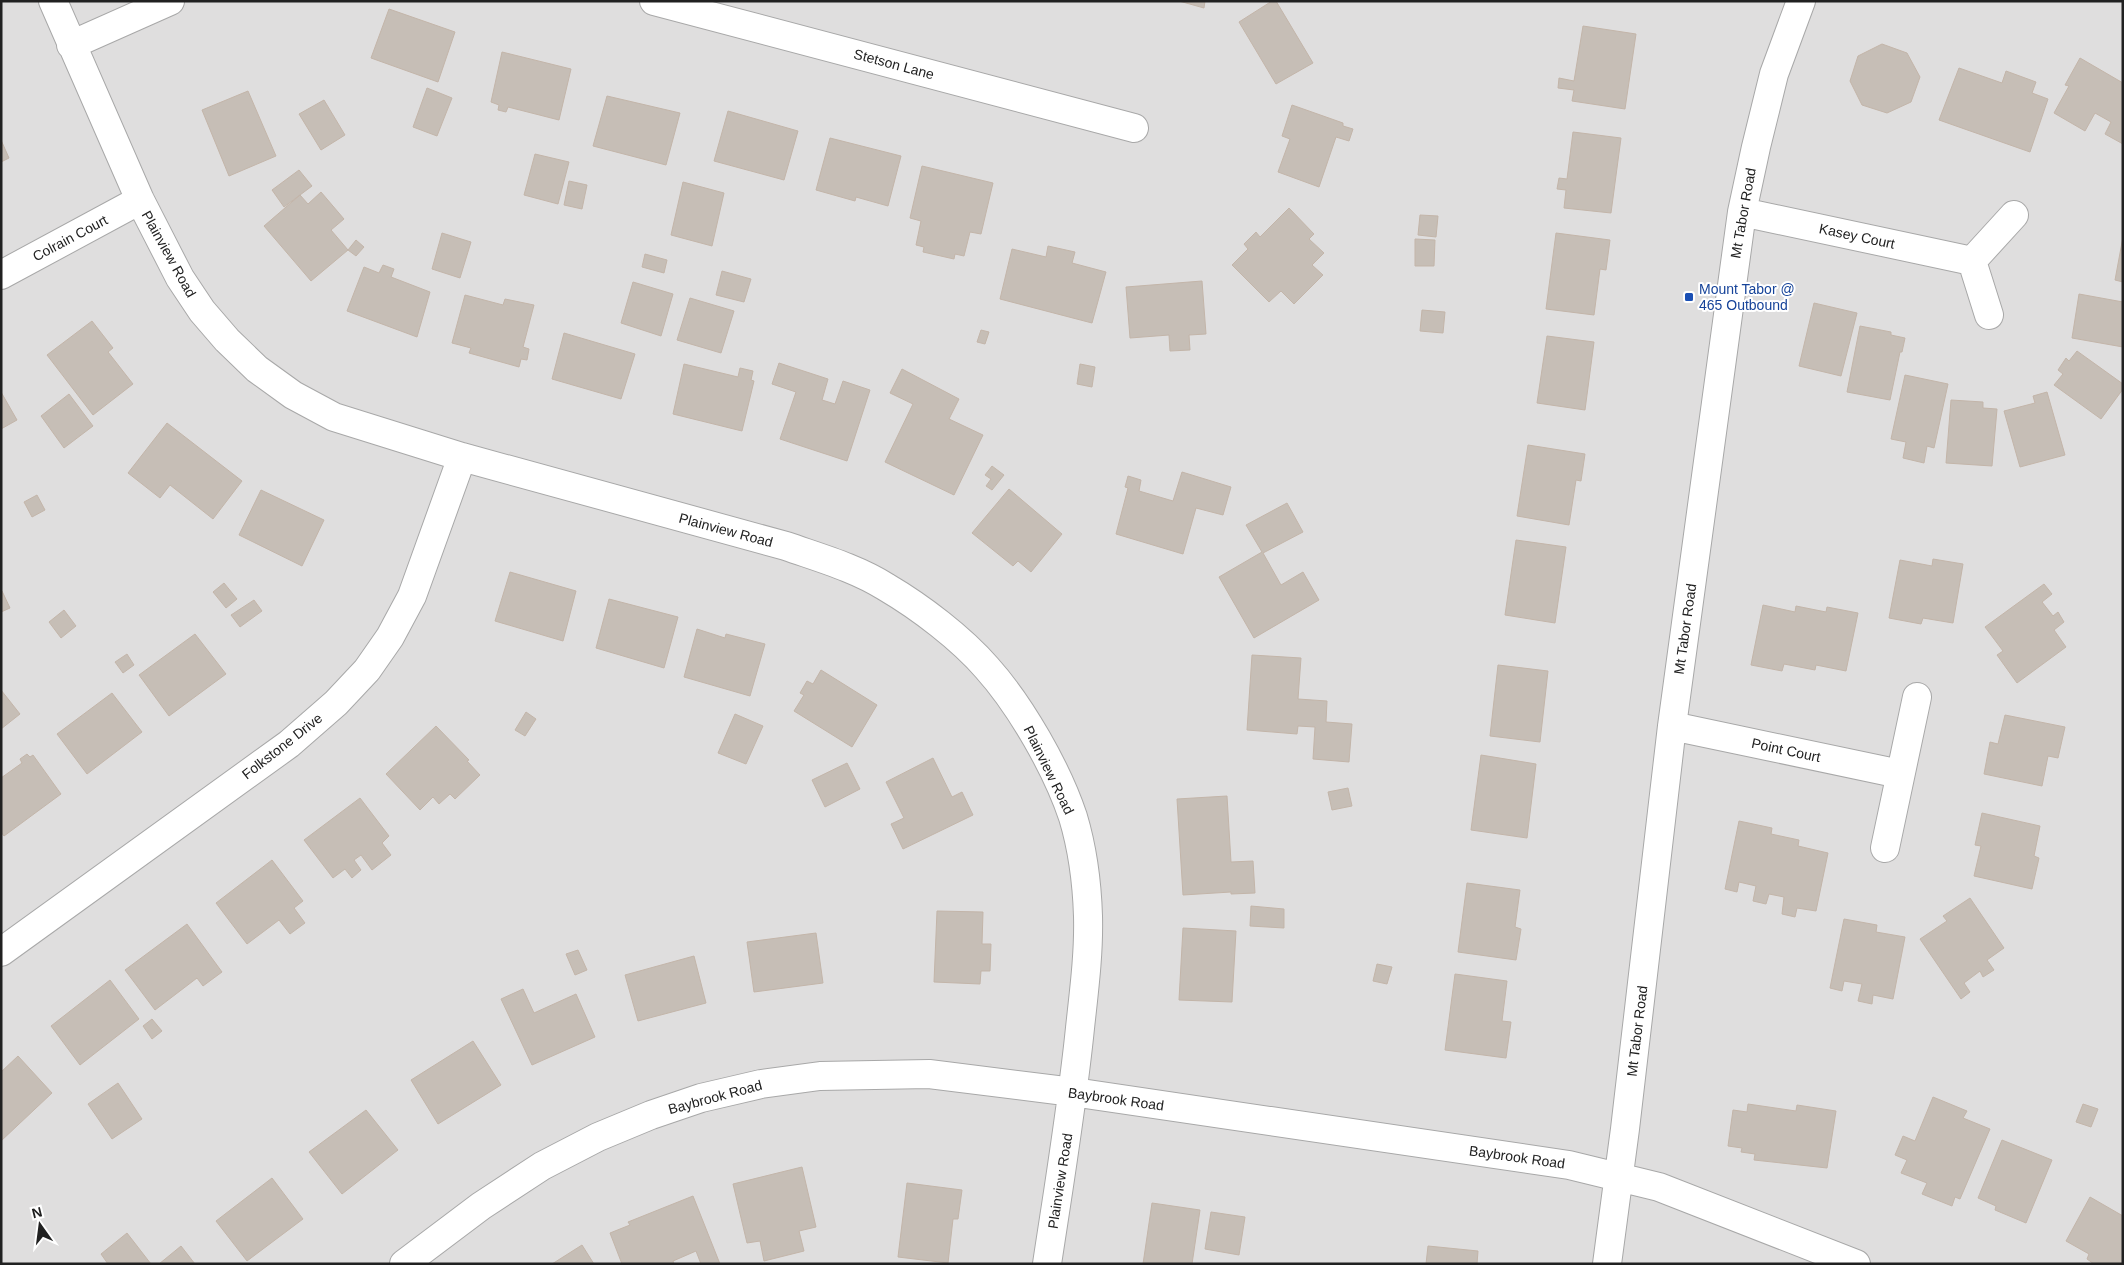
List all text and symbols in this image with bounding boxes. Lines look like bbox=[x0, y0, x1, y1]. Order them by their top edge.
street label: Stetson Lane bbox=[852, 46, 936, 82]
street label: Mt Tabor Road bbox=[1727, 167, 1759, 259]
street label: Plainview Road bbox=[139, 208, 199, 300]
street label: Colrain Court bbox=[30, 212, 110, 264]
street label: Kasey Court bbox=[1818, 220, 1896, 252]
place label: Mount Tabor @ 465 Outbound bbox=[1699, 281, 1795, 313]
marker: Mount Tabor @ 465 Outbound bbox=[1683, 291, 1695, 303]
street label: Plainview Road bbox=[677, 510, 775, 550]
street label: Mt Tabor Road bbox=[1671, 583, 1699, 675]
street label: Folkstone Drive bbox=[239, 710, 325, 782]
street label: Plainview Road bbox=[1021, 723, 1077, 817]
street label: Point Court bbox=[1750, 735, 1822, 765]
street label: Mt Tabor Road bbox=[1623, 985, 1651, 1077]
street label: Baybrook Road bbox=[666, 1077, 764, 1117]
street label: Baybrook Road bbox=[1067, 1084, 1165, 1114]
street label: Plainview Road bbox=[1045, 1132, 1075, 1230]
street label: Baybrook Road bbox=[1468, 1142, 1566, 1172]
north arrow bbox=[15, 1200, 65, 1250]
text: N bbox=[30, 1203, 44, 1221]

